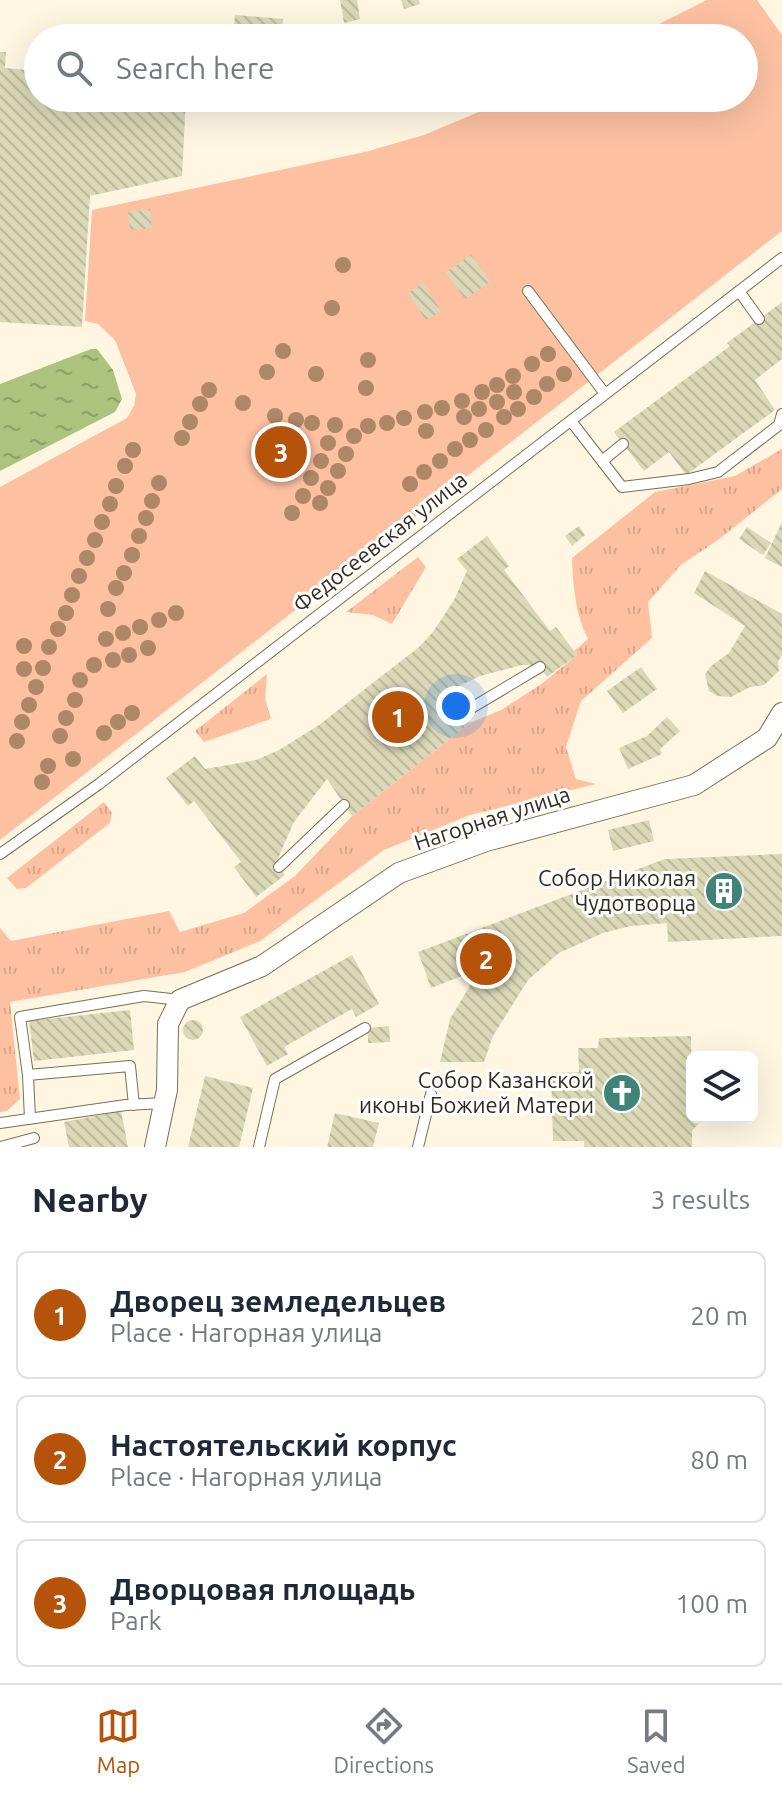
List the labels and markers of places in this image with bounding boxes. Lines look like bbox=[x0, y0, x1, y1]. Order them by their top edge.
pin: 3 bbox=[255, 422, 307, 482]
pin: 1 bbox=[372, 687, 424, 747]
place label: Собор Николая Чудотворца bbox=[538, 865, 696, 915]
building icon: Собор Николая Чудотворца bbox=[703, 870, 745, 912]
pin: 2 bbox=[460, 929, 512, 989]
place label: Собор Казанской иконы Божией Матери bbox=[359, 1067, 594, 1117]
church icon: Собор Казанской иконы Божией Матери bbox=[601, 1072, 643, 1114]

